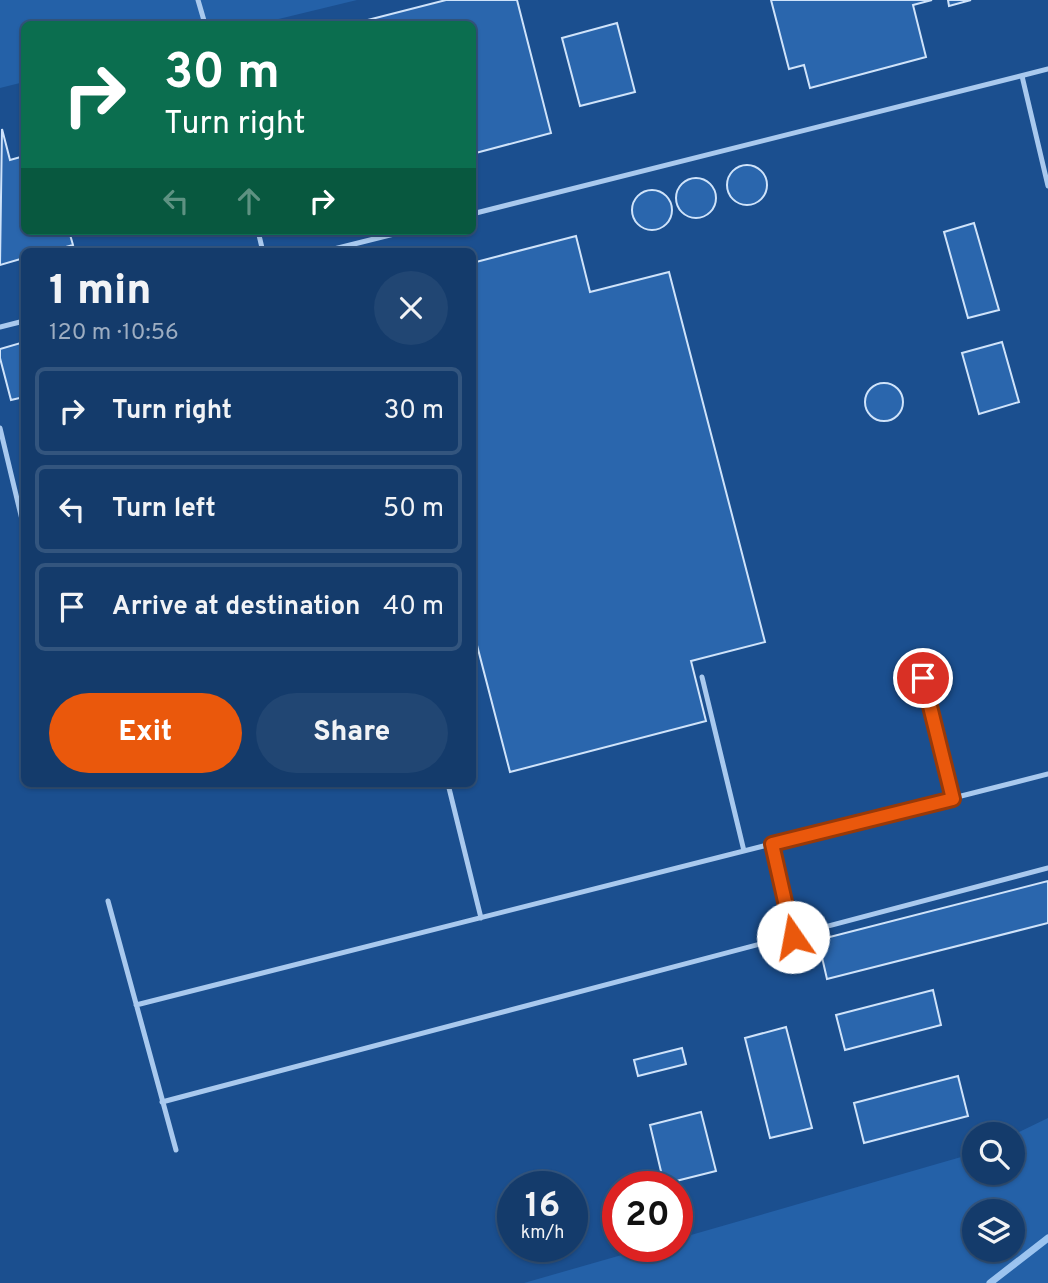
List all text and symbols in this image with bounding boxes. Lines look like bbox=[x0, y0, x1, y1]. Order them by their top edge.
text: 30 m bbox=[164, 44, 280, 106]
icon: right bbox=[49, 49, 140, 140]
text: Turn right bbox=[164, 105, 306, 145]
icon: left bbox=[157, 182, 195, 220]
icon: ahead bbox=[230, 182, 268, 220]
icon: right bbox=[303, 182, 341, 220]
text: 1 min bbox=[49, 266, 152, 319]
button: close bbox=[374, 271, 448, 345]
text: 120 m · 10:56 bbox=[49, 319, 179, 348]
icon: right bbox=[53, 392, 91, 430]
text: Turn right bbox=[112, 395, 232, 428]
text: 30 m bbox=[384, 395, 444, 428]
icon: left bbox=[53, 490, 91, 528]
text: Turn left bbox=[112, 493, 216, 526]
text: 50 m bbox=[383, 493, 444, 526]
icon: arrive bbox=[53, 588, 91, 626]
text: Arrive at destination bbox=[112, 591, 360, 624]
text: 40 m bbox=[383, 591, 444, 624]
pin bbox=[893, 648, 953, 708]
icon: arrive bbox=[904, 659, 942, 697]
button: Exit bbox=[49, 693, 242, 773]
button: Share bbox=[256, 693, 448, 773]
position arrow bbox=[756, 900, 830, 974]
map controls bbox=[962, 1122, 1025, 1262]
button: search bbox=[962, 1122, 1025, 1185]
speed limit sign: 20 bbox=[602, 1171, 693, 1262]
text: 16 bbox=[525, 1185, 560, 1229]
button: layers bbox=[962, 1199, 1025, 1262]
text: km/h bbox=[521, 1222, 564, 1245]

